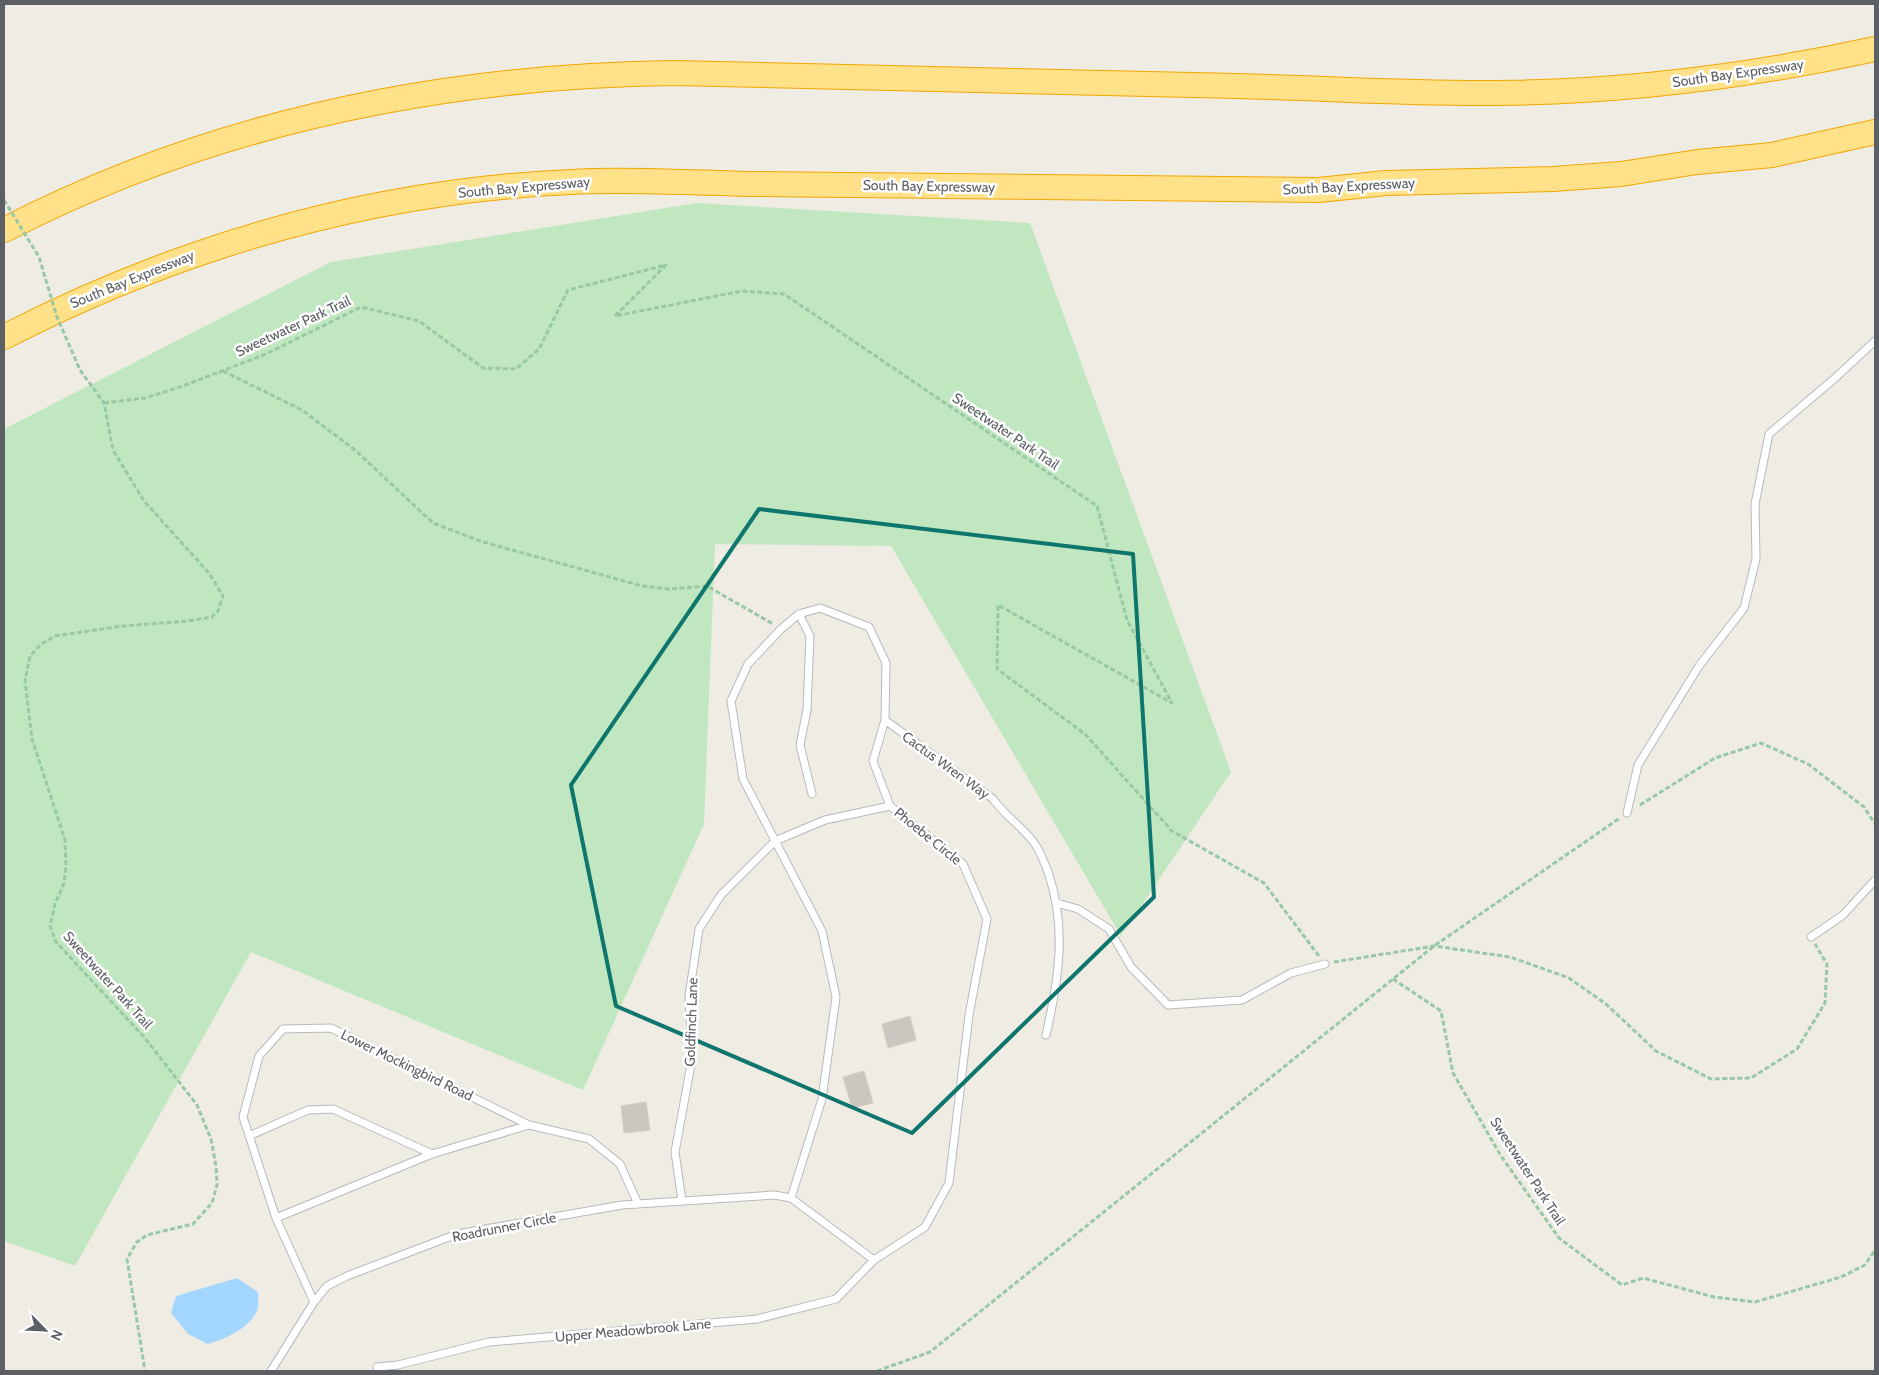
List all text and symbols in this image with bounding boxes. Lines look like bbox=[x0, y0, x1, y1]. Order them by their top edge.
street label: South Bay Expressway bbox=[1671, 55, 1805, 91]
street label: South Bay Expressway bbox=[457, 172, 591, 202]
street label: South Bay Expressway bbox=[1282, 174, 1416, 198]
street label: South Bay Expressway bbox=[863, 176, 995, 196]
street label: South Bay Expressway bbox=[67, 246, 197, 312]
street label: Sweetwater Park Trail bbox=[232, 291, 354, 361]
street label: Sweetwater Park Trail bbox=[949, 389, 1063, 474]
street label: Cactus Wren Way bbox=[899, 727, 993, 803]
street label: Phoebe Circle bbox=[891, 803, 965, 869]
street label: Sweetwater Park Trail bbox=[59, 927, 157, 1033]
street label: Goldfinch Lane bbox=[680, 977, 702, 1067]
street label: Lower Mockingbird Road bbox=[338, 1025, 476, 1105]
street label: Sweetwater Park Trail bbox=[1486, 1114, 1570, 1229]
street label: Roadrunner Circle bbox=[450, 1208, 558, 1246]
north arrow bbox=[20, 1305, 70, 1355]
street label: Upper Meadowbrook Lane bbox=[554, 1314, 712, 1346]
text: N bbox=[47, 1327, 67, 1343]

